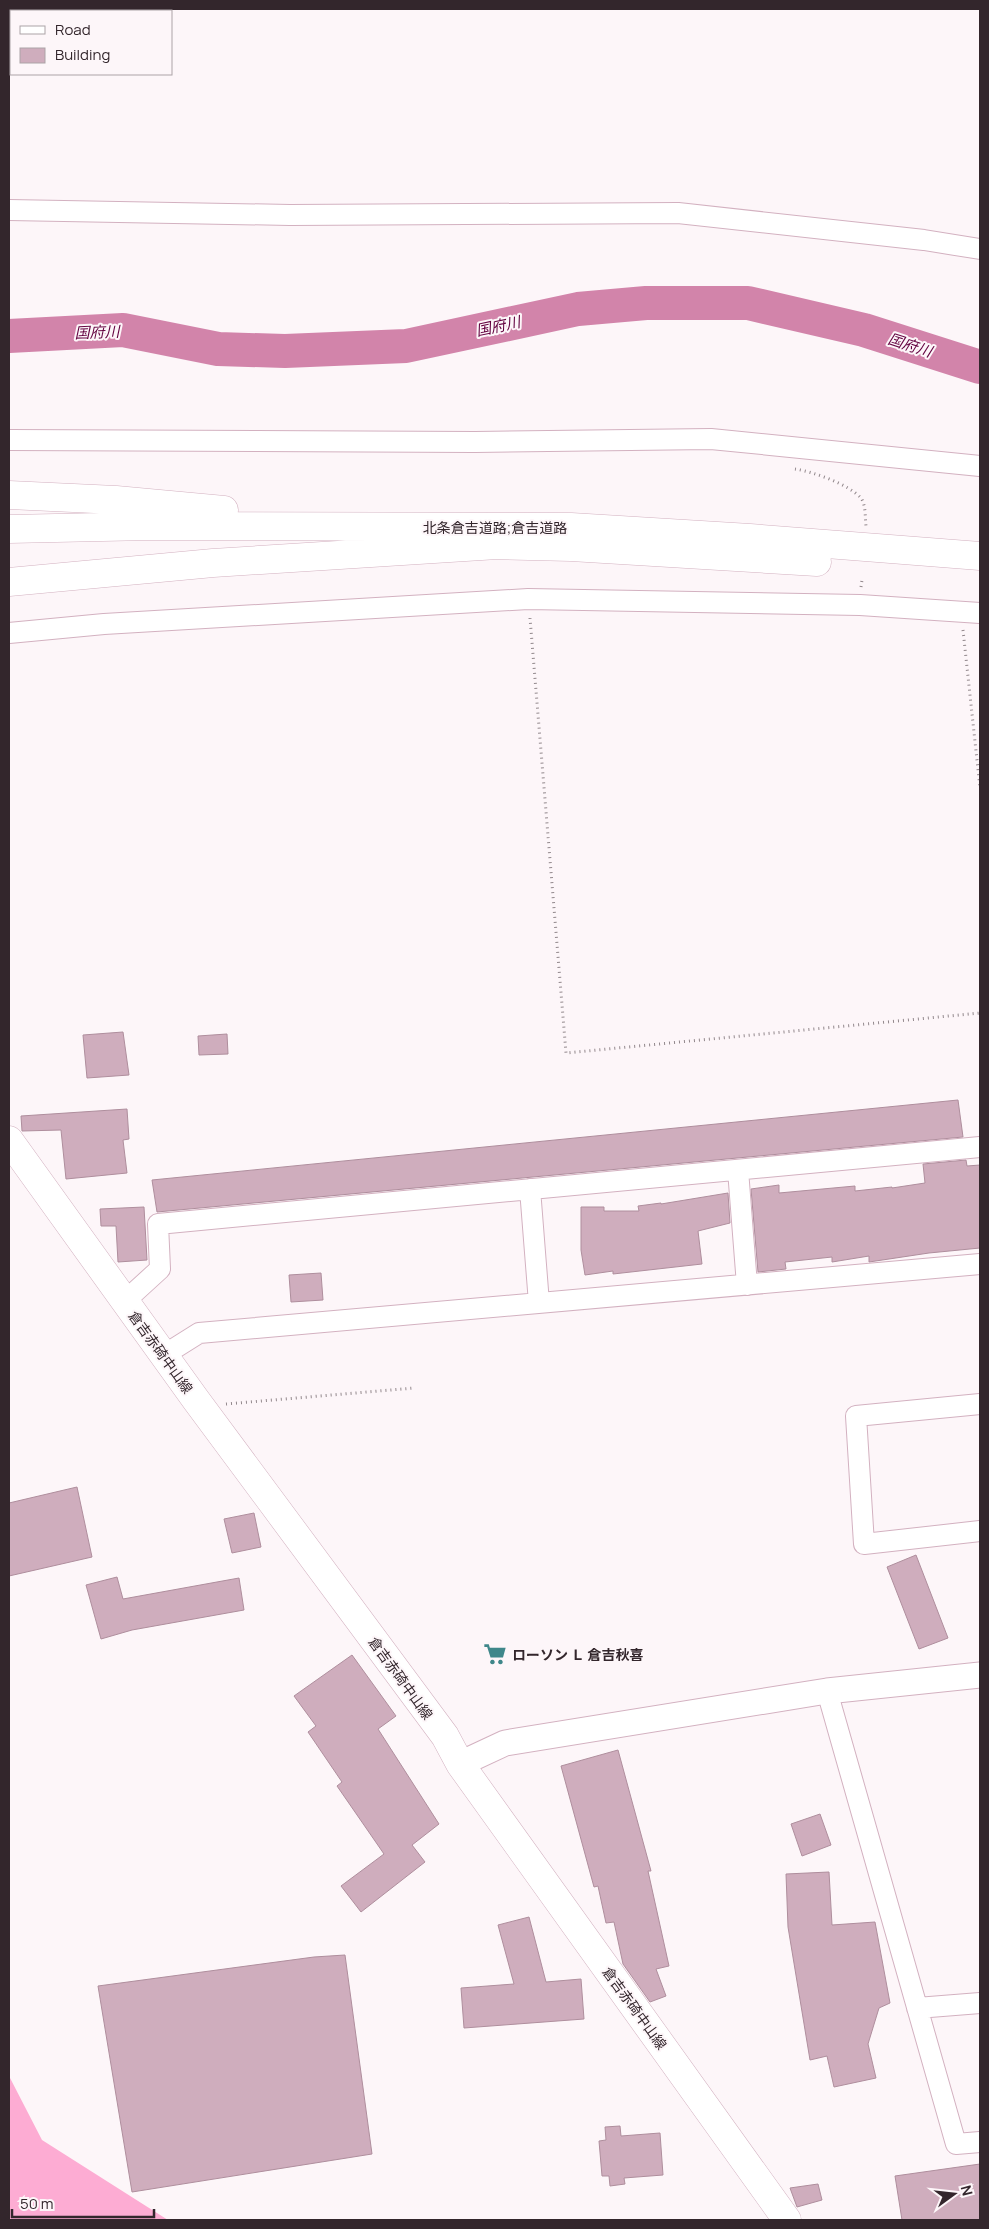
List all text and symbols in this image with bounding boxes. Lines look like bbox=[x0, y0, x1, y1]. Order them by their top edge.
legend bbox=[10, 10, 172, 75]
text: Road bbox=[55, 19, 91, 40]
text: Building bbox=[55, 44, 110, 65]
water label: 国府川 bbox=[474, 311, 524, 341]
water label: 国府川 bbox=[74, 321, 122, 343]
water label: 国府川 bbox=[885, 328, 937, 363]
street label: 北条倉吉道路;倉吉道路 bbox=[423, 518, 567, 537]
street label: 倉吉赤碕中山線 bbox=[125, 1307, 197, 1397]
street label: 倉吉赤碕中山線 bbox=[365, 1633, 437, 1723]
supermarket icon: ローソン Ｌ 倉吉秋喜 bbox=[482, 1641, 508, 1667]
place label: ローソン Ｌ 倉吉秋喜 bbox=[512, 1645, 644, 1664]
street label: 倉吉赤碕中山線 bbox=[599, 1963, 671, 2053]
north arrow bbox=[929, 2169, 979, 2219]
text: N bbox=[957, 2183, 978, 2198]
scale bar bbox=[12, 2186, 155, 2218]
text: 50 m bbox=[20, 2193, 54, 2214]

